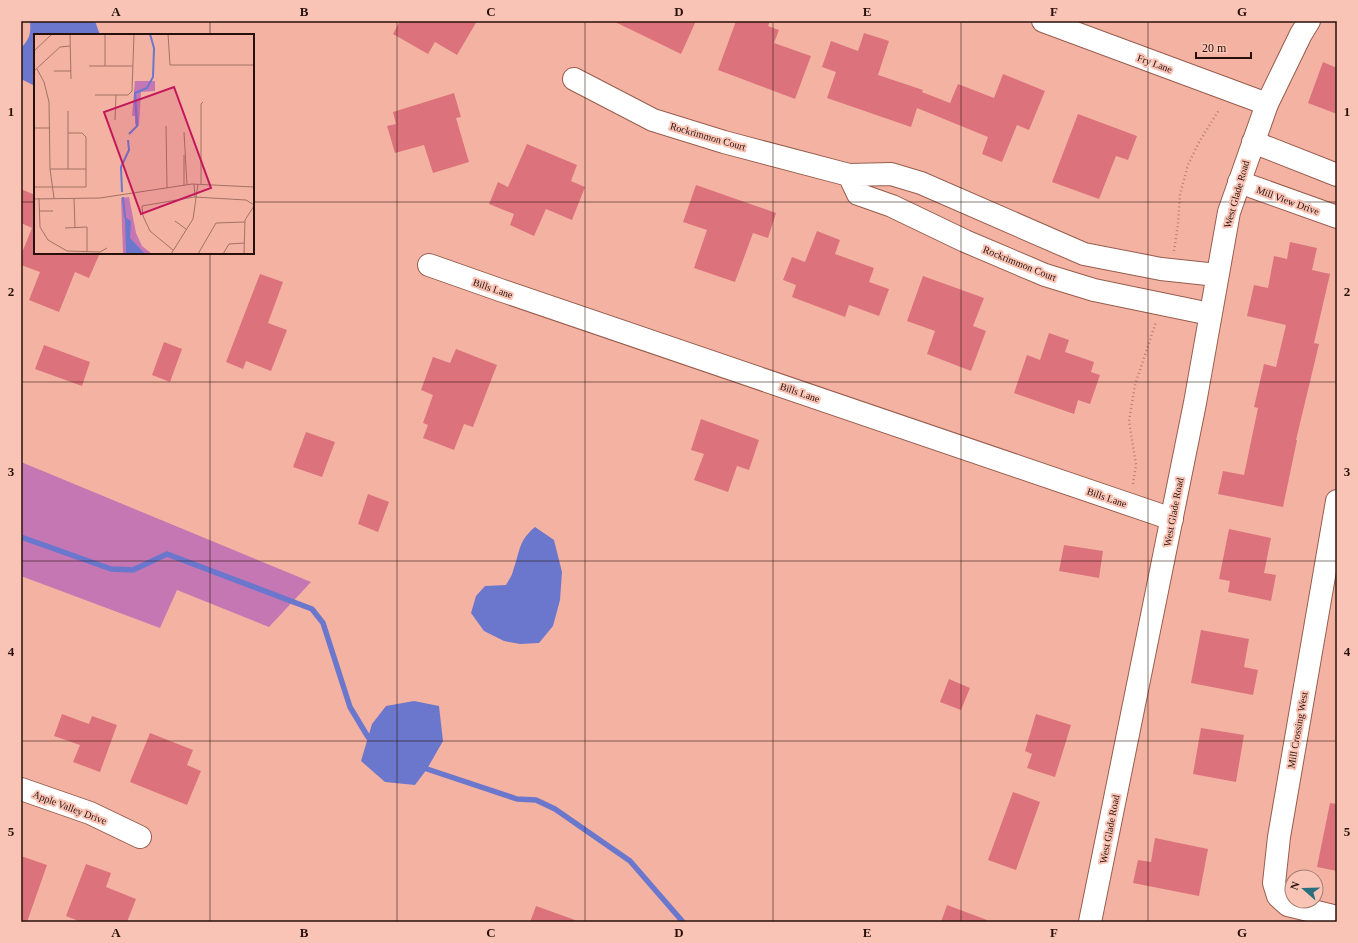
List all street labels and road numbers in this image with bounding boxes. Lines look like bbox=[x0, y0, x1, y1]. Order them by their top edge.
street label: Fry Lane bbox=[1136, 52, 1174, 75]
street label: Rockrimmon Court bbox=[669, 120, 747, 153]
street label: West Glade Road bbox=[1222, 159, 1251, 229]
street label: Mill View Drive bbox=[1255, 184, 1321, 217]
street label: Rockrimmon Court bbox=[982, 244, 1058, 283]
street label: Bills Lane bbox=[471, 277, 515, 301]
street label: Bills Lane bbox=[778, 381, 822, 405]
street label: West Glade Road bbox=[1161, 477, 1186, 547]
street label: Bills Lane bbox=[1085, 486, 1129, 510]
street label: Mill Crossing West bbox=[1285, 691, 1310, 769]
street label: Apple Valley Drive bbox=[32, 788, 109, 827]
street label: West Glade Road bbox=[1097, 794, 1122, 864]

